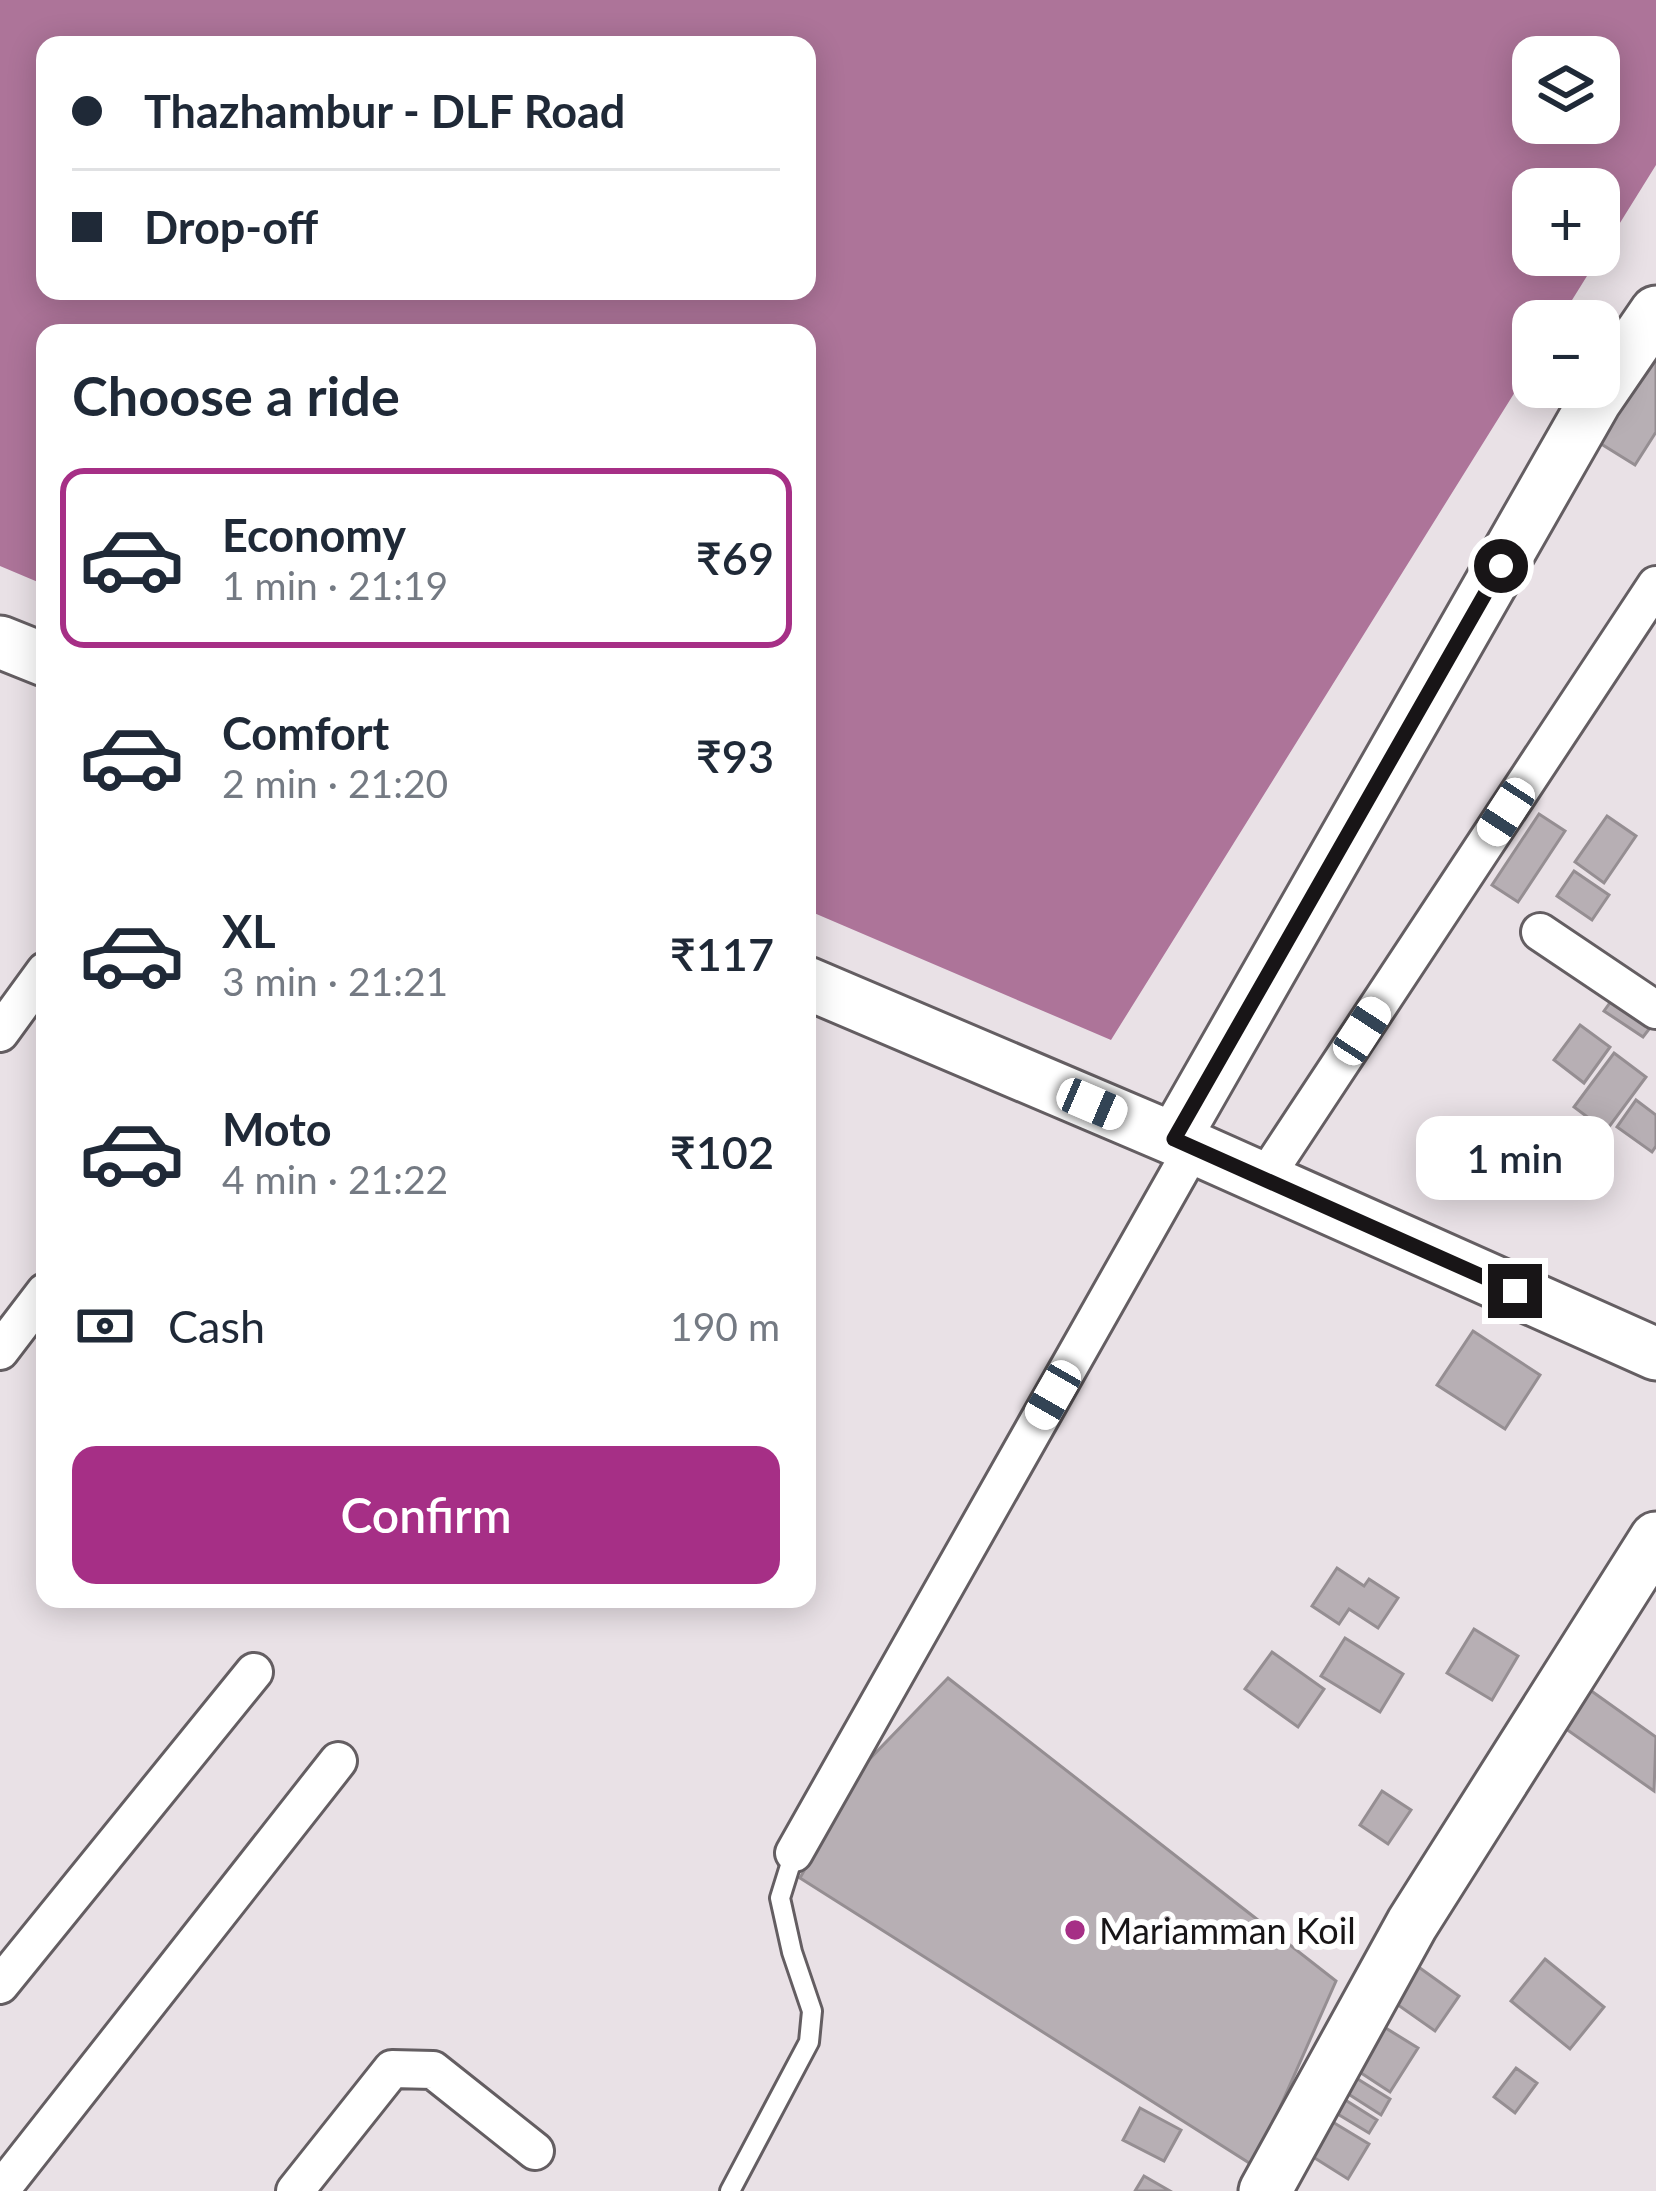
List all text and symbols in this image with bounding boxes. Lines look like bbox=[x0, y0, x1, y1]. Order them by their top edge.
map controls bbox=[1512, 36, 1620, 408]
button: layers bbox=[1512, 36, 1620, 144]
text: Thazhambur - DLF Road bbox=[144, 84, 625, 138]
button: + bbox=[1512, 168, 1620, 276]
text: Drop-off bbox=[144, 200, 318, 254]
button: − bbox=[1512, 300, 1620, 408]
text: Choose a ride bbox=[72, 363, 400, 428]
icon: car bbox=[78, 504, 186, 612]
text: Economy bbox=[222, 508, 406, 562]
text: ₹69 bbox=[696, 531, 774, 585]
route start bbox=[1474, 539, 1528, 593]
text: 1 min · 21:19 bbox=[222, 562, 448, 608]
icon: car bbox=[78, 702, 186, 810]
text: Comfort bbox=[222, 706, 389, 760]
text: ₹93 bbox=[696, 729, 774, 783]
text: 2 min · 21:20 bbox=[222, 760, 448, 806]
car bbox=[1471, 772, 1541, 852]
icon: car bbox=[78, 900, 186, 1008]
text: XL bbox=[222, 904, 276, 958]
text: ₹117 bbox=[670, 927, 774, 981]
text: 3 min · 21:21 bbox=[222, 958, 448, 1004]
car bbox=[1327, 991, 1397, 1071]
car bbox=[1052, 1073, 1132, 1135]
icon: car bbox=[78, 1098, 186, 1206]
text: Moto bbox=[222, 1102, 332, 1156]
callout: 1 min bbox=[1416, 1117, 1614, 1201]
text: ₹102 bbox=[670, 1125, 774, 1179]
text: 1 min bbox=[1467, 1135, 1563, 1181]
text: 4 min · 21:22 bbox=[222, 1156, 448, 1202]
route end bbox=[1488, 1264, 1542, 1318]
icon: cash bbox=[72, 1293, 138, 1359]
text: Cash bbox=[168, 1299, 265, 1353]
text: 190 m bbox=[670, 1303, 780, 1349]
car bbox=[1019, 1355, 1087, 1435]
button: Confirm bbox=[72, 1446, 780, 1584]
place label: Mariamman Koil bbox=[1099, 1908, 1356, 1952]
marker: Mariamman Koil bbox=[1062, 1917, 1088, 1943]

